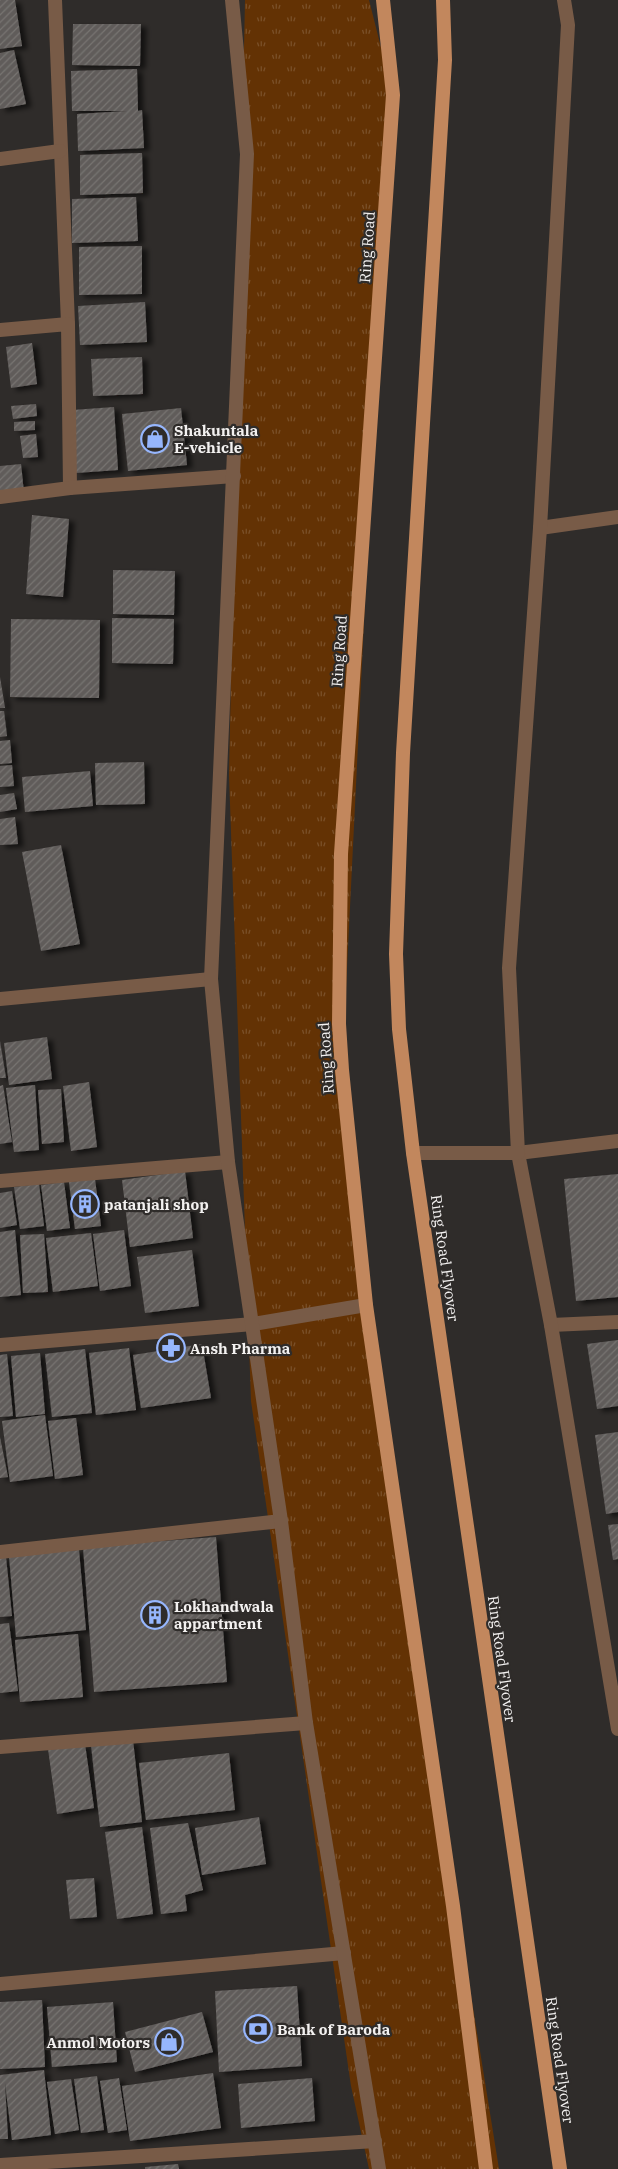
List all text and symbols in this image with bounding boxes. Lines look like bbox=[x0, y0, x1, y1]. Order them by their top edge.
street label: Ring Road bbox=[355, 211, 379, 283]
place label: Shakuntala E-vehicle bbox=[174, 421, 259, 457]
shop icon: Shakuntala E-vehicle bbox=[140, 424, 170, 454]
street label: Ring Road bbox=[327, 615, 351, 687]
street label: Ring Road bbox=[314, 1022, 338, 1094]
building icon: patanjali shop bbox=[70, 1189, 100, 1219]
street label: Ring Road Flyover bbox=[427, 1193, 463, 1323]
place label: patanjali shop bbox=[104, 1195, 209, 1214]
pharmacy icon: Ansh Pharma bbox=[156, 1333, 186, 1363]
place label: Ansh Pharma bbox=[190, 1339, 291, 1358]
street label: Ring Road Flyover bbox=[484, 1594, 520, 1724]
place label: Lokhandwala appartment bbox=[174, 1597, 274, 1633]
building icon: Lokhandwala appartment bbox=[140, 1600, 170, 1630]
street label: Ring Road Flyover bbox=[542, 1995, 578, 2125]
bank icon: Bank of Baroda bbox=[243, 2014, 273, 2044]
place label: Bank of Baroda bbox=[277, 2020, 391, 2039]
shop icon: Anmol Motors bbox=[154, 2027, 184, 2057]
place label: Anmol Motors bbox=[46, 2033, 150, 2052]

